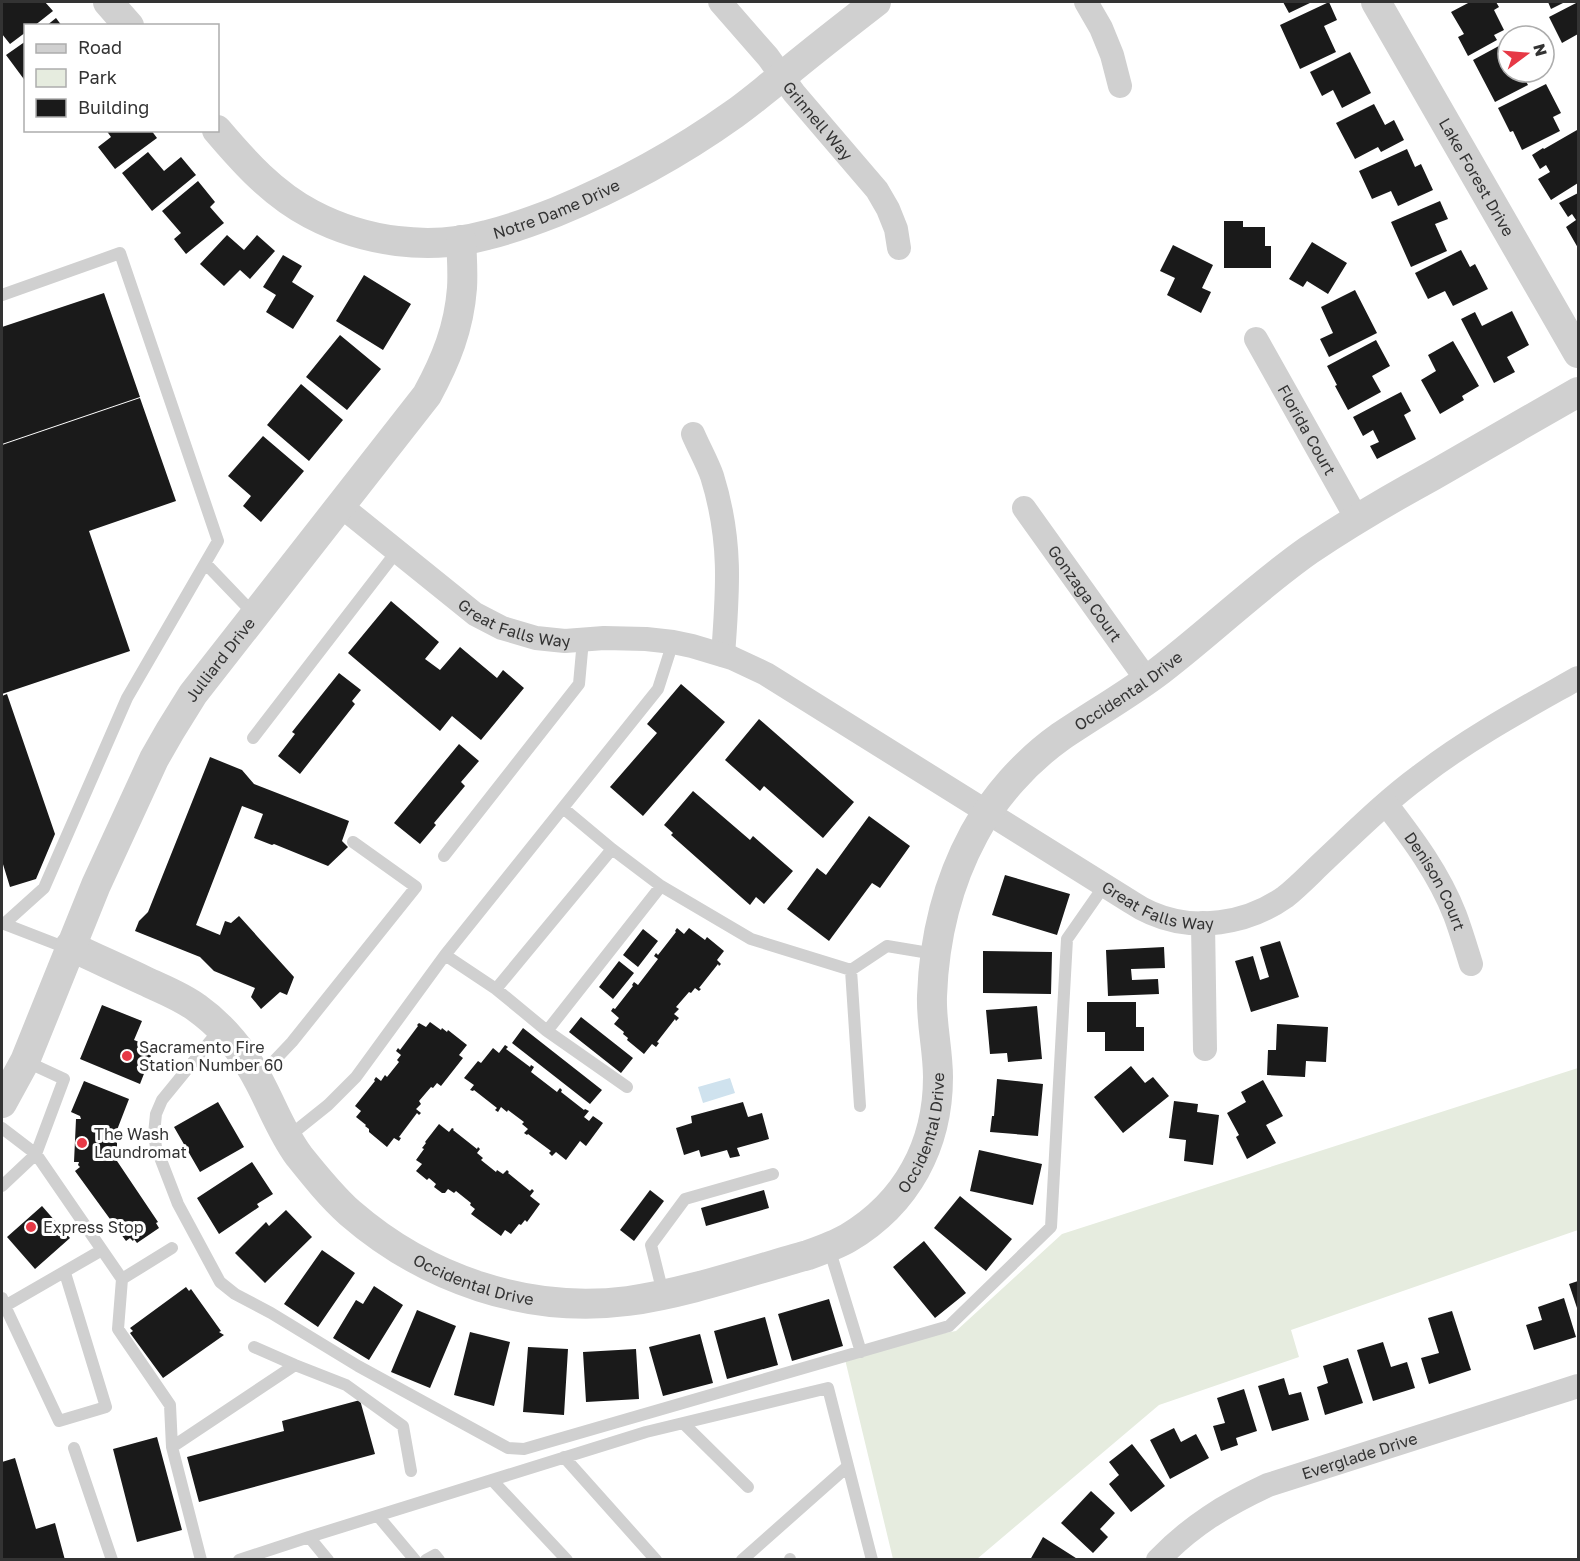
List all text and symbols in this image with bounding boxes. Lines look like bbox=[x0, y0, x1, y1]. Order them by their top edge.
legend bbox=[24, 24, 219, 132]
north arrow bbox=[1496, 24, 1556, 84]
text: Road bbox=[78, 36, 122, 58]
text: N bbox=[1529, 41, 1552, 58]
text: Park bbox=[78, 66, 117, 88]
street label: Grinnell Way bbox=[779, 77, 857, 164]
text: Building bbox=[78, 96, 149, 118]
street label: Lake Forest Drive bbox=[1435, 114, 1519, 240]
street label: Notre Dame Drive bbox=[491, 175, 623, 243]
street label: Florida Court bbox=[1274, 381, 1340, 479]
street label: Gonzaga Court bbox=[1044, 541, 1126, 646]
street label: Great Falls Way bbox=[454, 594, 571, 651]
street label: Julliard Drive bbox=[181, 613, 259, 705]
street label: Occidental Drive bbox=[1070, 647, 1186, 735]
street label: Denison Court bbox=[1400, 828, 1470, 933]
street label: Great Falls Way bbox=[1098, 876, 1215, 933]
place label: Sacramento Fire Station Number 60 bbox=[139, 1037, 283, 1075]
marker: Sacramento Fire Station Number 60 bbox=[120, 1049, 134, 1063]
street label: Occidental Drive bbox=[893, 1072, 948, 1197]
place label: The Wash Laundromat bbox=[94, 1124, 187, 1162]
marker: The Wash Laundromat bbox=[75, 1136, 89, 1150]
place label: Express Stop bbox=[43, 1217, 144, 1237]
marker: Express Stop bbox=[24, 1220, 38, 1234]
street label: Occidental Drive bbox=[410, 1249, 535, 1309]
street label: Everglade Drive bbox=[1299, 1428, 1420, 1484]

